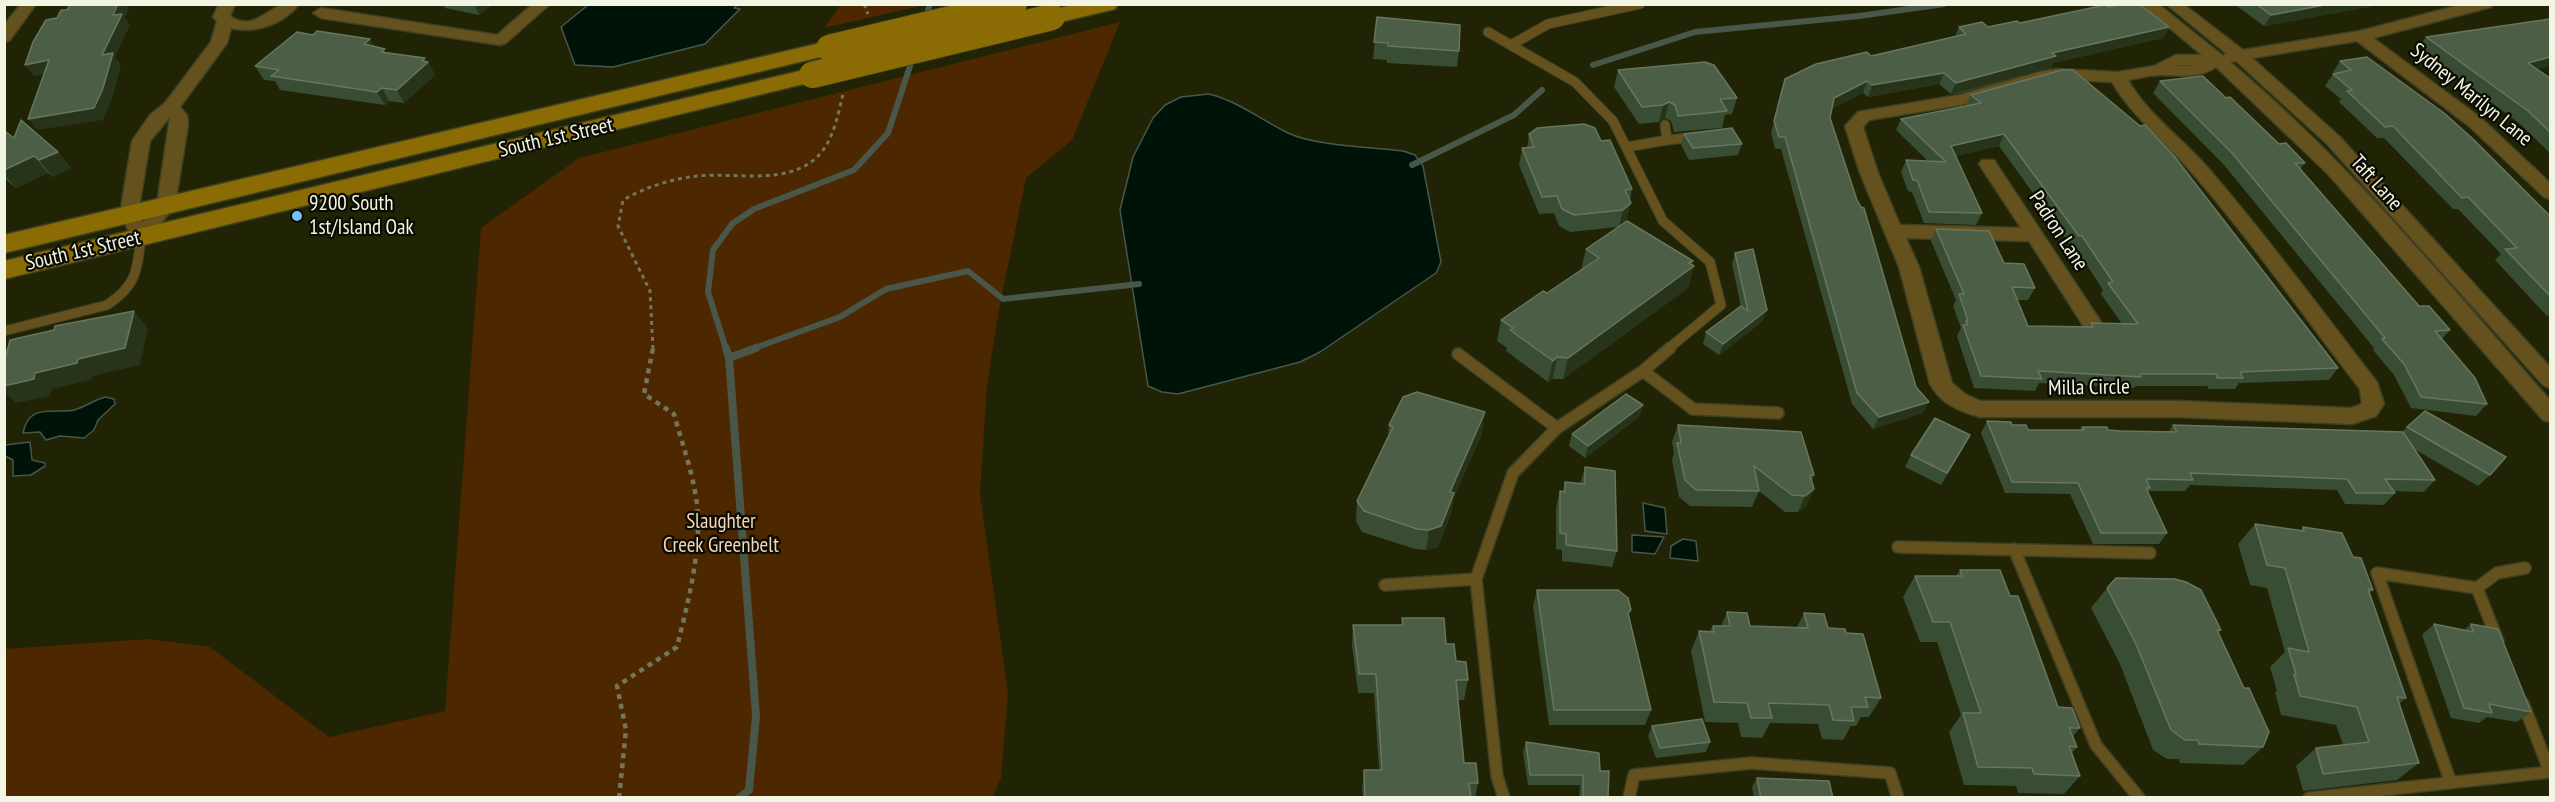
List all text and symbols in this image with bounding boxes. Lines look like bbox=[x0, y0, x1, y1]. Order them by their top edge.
street label: Sydney Marilyn Lane bbox=[2405, 38, 2537, 152]
street label: South 1st Street bbox=[496, 113, 616, 163]
street label: Taft Lane bbox=[2345, 150, 2407, 216]
street label: Padron Lane bbox=[2023, 187, 2093, 275]
place label: 9200 South 1st/Island Oak bbox=[309, 191, 414, 241]
marker: 9200 South 1st/Island Oak bbox=[290, 209, 304, 223]
street label: South 1st Street bbox=[23, 226, 143, 276]
street label: Milla Circle bbox=[2048, 375, 2130, 401]
park label: Slaughter Creek Greenbelt bbox=[663, 509, 779, 559]

